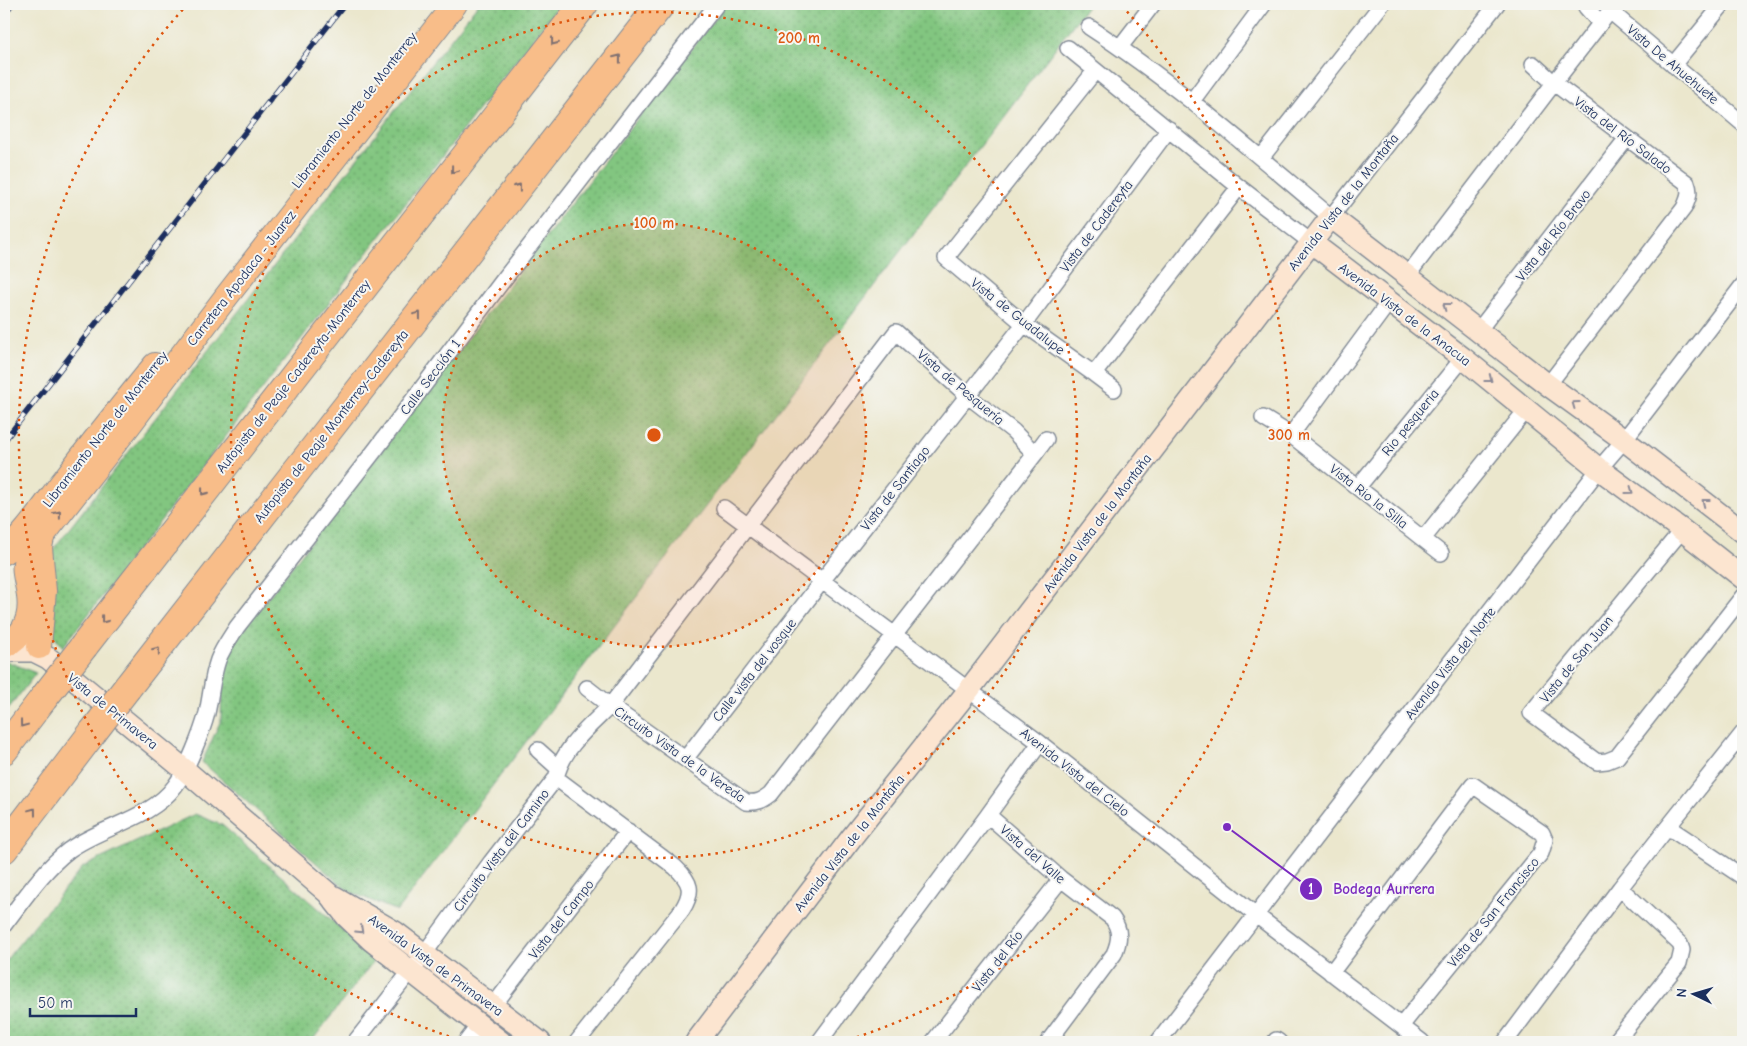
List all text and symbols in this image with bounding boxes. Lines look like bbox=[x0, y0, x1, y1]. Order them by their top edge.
street label: Vista De Ahuehuete bbox=[1623, 21, 1722, 108]
street label: Libramiento Norte de Monterrey bbox=[288, 28, 421, 192]
text: 200 m bbox=[778, 29, 820, 47]
one-way arrow bbox=[552, 36, 560, 45]
one-way arrow bbox=[613, 55, 622, 64]
street label: Vista del Río Salado bbox=[1571, 93, 1675, 178]
street label: Avenida Vista de la Montaña bbox=[1284, 130, 1402, 274]
one-way arrow bbox=[451, 165, 460, 174]
street label: Vista de Cadereyta bbox=[1056, 177, 1137, 276]
one-way arrow bbox=[513, 183, 522, 192]
street label: Vista del Río Bravo bbox=[1512, 186, 1595, 285]
street label: Carretera Apodaca - Juarez bbox=[183, 207, 300, 349]
text: 100 m bbox=[634, 214, 674, 232]
street label: Avenida Vista de la Anacua bbox=[1335, 259, 1474, 370]
street label: Vista de Guadalupe bbox=[967, 274, 1068, 358]
street label: Autopista de Peaje Cadereyta-Monterrey bbox=[213, 276, 375, 476]
one-way arrow bbox=[1442, 303, 1452, 312]
one-way arrow bbox=[413, 311, 422, 320]
street label: Autopista de Peaje Monterrey-Cadereyta bbox=[251, 326, 412, 526]
street label: Calle Sección 1 bbox=[396, 336, 464, 419]
street label: Vista de Pesquería bbox=[914, 346, 1008, 429]
street label: Libramiento Norte de Monterrey bbox=[39, 347, 172, 511]
one-way arrow bbox=[1483, 373, 1493, 382]
street label: Rio pesqueria bbox=[1378, 385, 1443, 459]
one-way arrow bbox=[1571, 401, 1581, 410]
centre of rings bbox=[645, 426, 663, 444]
text: 300 m bbox=[1268, 426, 1310, 444]
street label: Vista de Santiago bbox=[857, 442, 934, 534]
street label: Avenida Vista de la Montaña bbox=[1040, 450, 1155, 596]
street label: Vista Rio la Silla bbox=[1326, 461, 1411, 532]
one-way arrow bbox=[201, 486, 209, 495]
one-way arrow bbox=[1624, 486, 1633, 494]
one-way arrow bbox=[1701, 499, 1711, 508]
one-way arrow bbox=[53, 511, 61, 520]
street label: Avenida Vista del Norte bbox=[1401, 604, 1500, 723]
street label: Vista de San Juan bbox=[1536, 612, 1617, 706]
one-way arrow bbox=[101, 614, 110, 624]
street label: Calle vista del vosque bbox=[709, 615, 800, 725]
one-way arrow bbox=[151, 646, 160, 656]
street label: Vista de Primavera bbox=[64, 670, 161, 753]
street label: Circuito Vista de la Vereda bbox=[611, 703, 749, 806]
one-way arrow bbox=[21, 718, 29, 727]
street label: Avenida Vista del Cielo bbox=[1017, 724, 1133, 820]
street label: Avenida Vista de la Montaña bbox=[790, 771, 908, 915]
street label: Circuito Vista del Camino bbox=[450, 785, 553, 915]
one-way arrow bbox=[28, 808, 36, 817]
street label: Vista del Valle bbox=[996, 821, 1069, 887]
street label: Vista de San Francisco bbox=[1444, 854, 1543, 971]
callout: Bodega Aurrera bbox=[1299, 874, 1445, 904]
street label: Vista del Campo bbox=[525, 876, 598, 963]
text: 1 bbox=[1308, 880, 1314, 898]
text: Bodega Aurrera bbox=[1333, 880, 1435, 898]
street label: Avenida Vista de Primavera bbox=[365, 911, 506, 1020]
one-way arrow bbox=[355, 924, 364, 933]
street label: Vista del Río bbox=[968, 927, 1027, 995]
north arrow bbox=[1670, 968, 1720, 1018]
scale bar bbox=[30, 986, 136, 1018]
text: N bbox=[1673, 988, 1690, 998]
text: 50 m bbox=[38, 994, 73, 1012]

